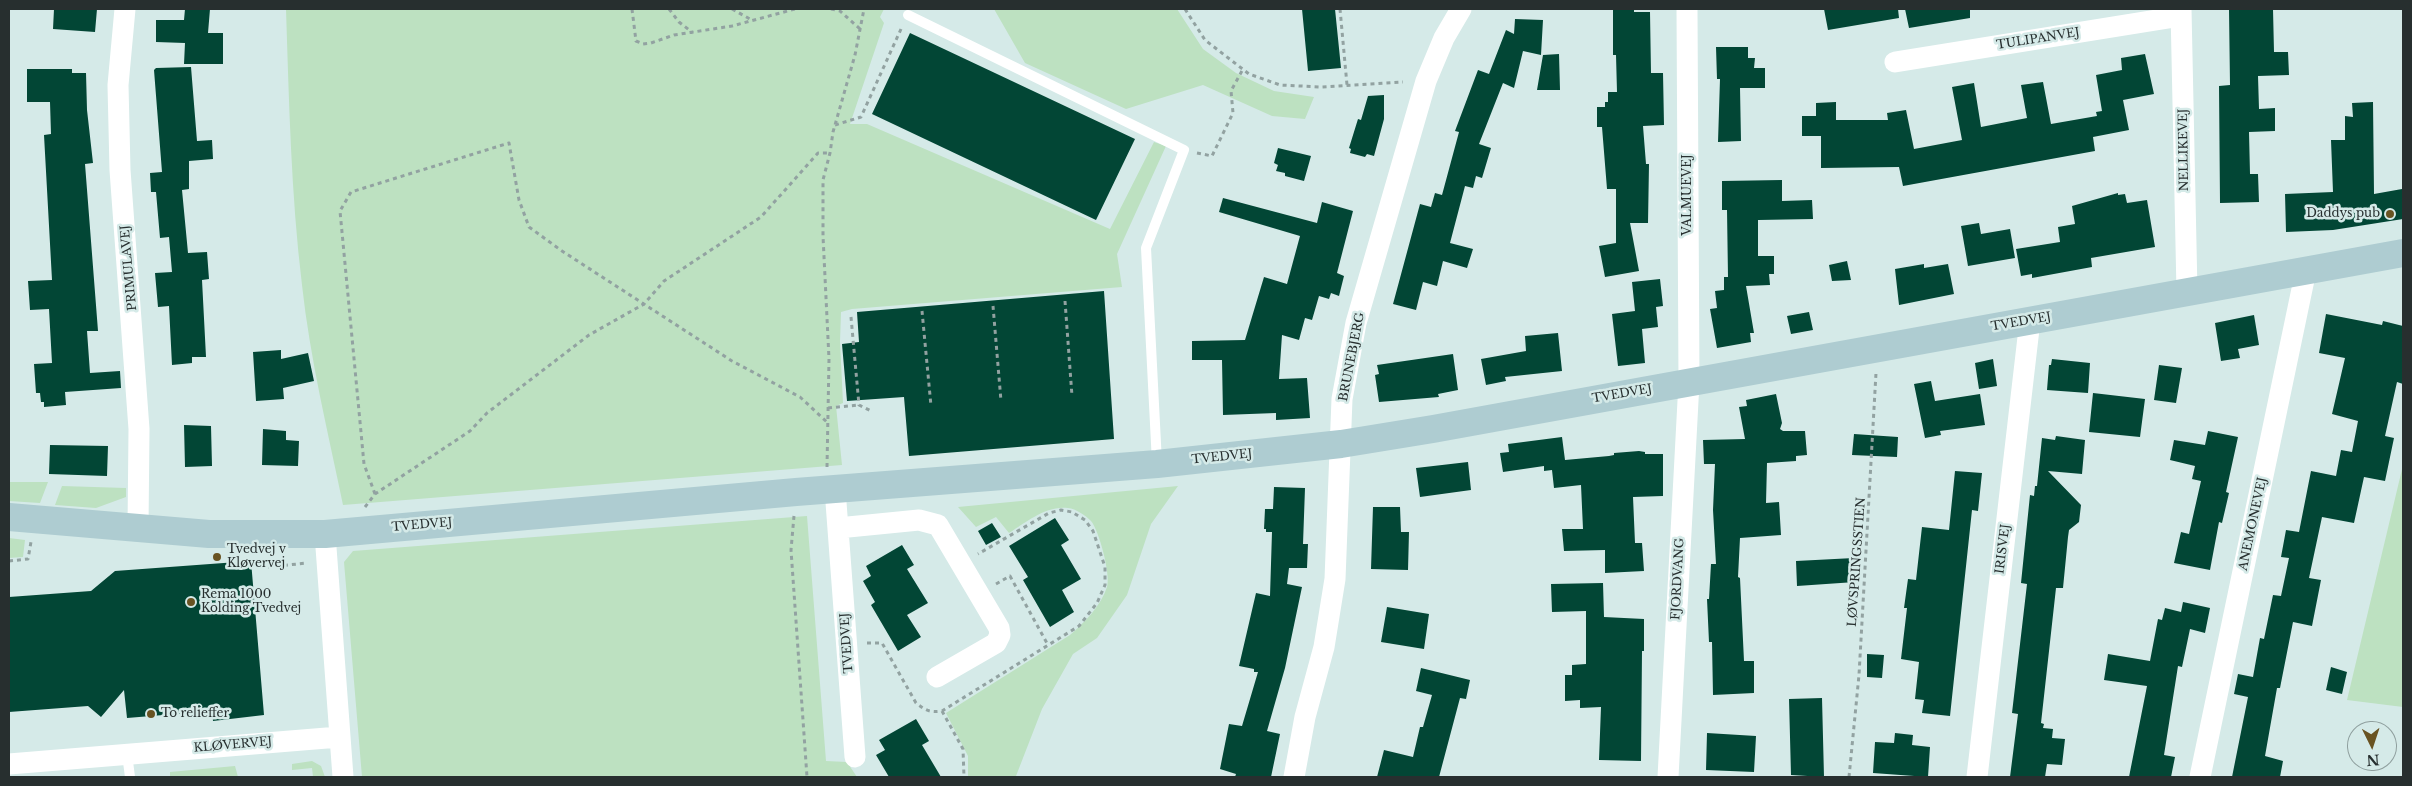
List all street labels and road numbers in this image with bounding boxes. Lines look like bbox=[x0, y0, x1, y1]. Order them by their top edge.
street label: TULIPANVEJ bbox=[1995, 25, 2081, 53]
street label: NELLIKEVEJ bbox=[2176, 108, 2192, 192]
street label: VALMUEVEJ bbox=[1681, 154, 1695, 236]
street label: PRIMULAVEJ bbox=[118, 225, 140, 311]
street label: TVEDVEJ bbox=[1990, 310, 2052, 334]
street label: BRUNEBJERG bbox=[1336, 311, 1368, 403]
street label: TVEDVEJ bbox=[1591, 382, 1653, 406]
street label: TVEDVEJ bbox=[1191, 447, 1253, 467]
street label: ANEMONEVEJ bbox=[2236, 476, 2270, 572]
street label: LØVSPRINGSSTIEN bbox=[1845, 497, 1869, 627]
street label: TVEDVEJ bbox=[391, 515, 453, 535]
street label: IRISVEJ bbox=[1993, 523, 2013, 575]
street label: FJORDVANG bbox=[1669, 537, 1687, 621]
street label: TVEDVEJ bbox=[838, 612, 856, 674]
street label: KLØVERVEJ bbox=[193, 734, 273, 756]

